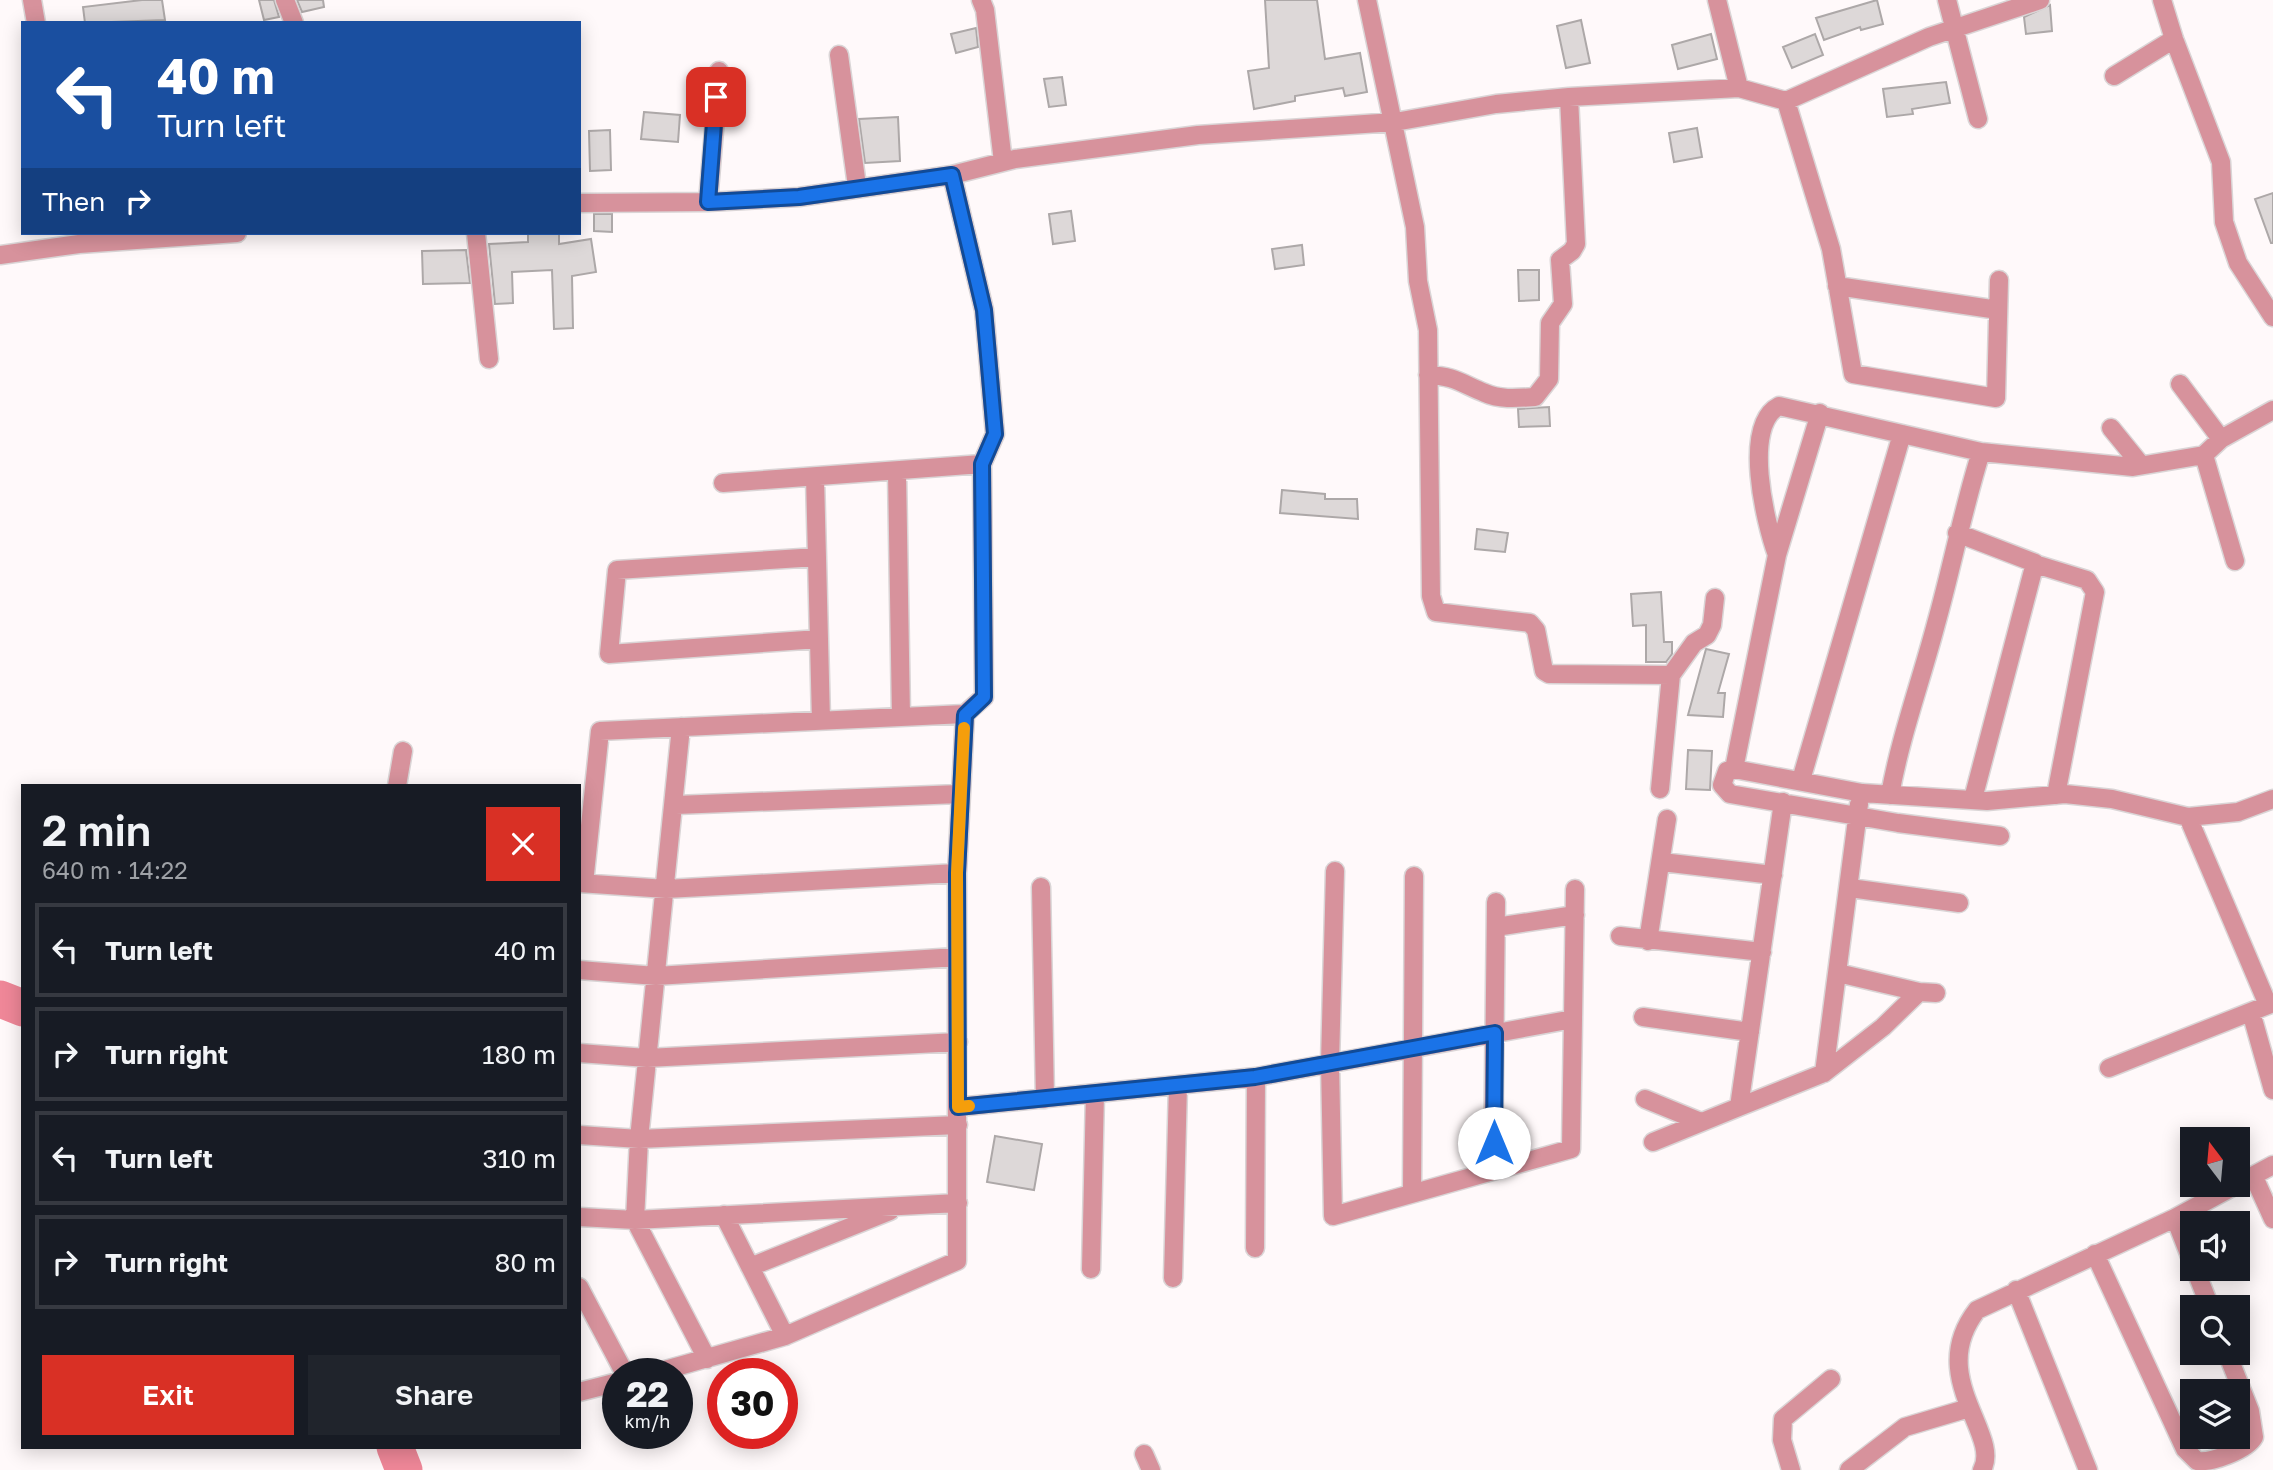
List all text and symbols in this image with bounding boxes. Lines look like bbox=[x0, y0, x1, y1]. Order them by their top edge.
text: 40 m bbox=[157, 46, 275, 105]
icon: left bbox=[42, 49, 133, 140]
pin bbox=[686, 67, 746, 127]
icon: arrive bbox=[697, 78, 735, 116]
text: Turn left bbox=[157, 106, 286, 144]
icon: right bbox=[119, 182, 157, 220]
text: Then bbox=[42, 186, 105, 217]
text: 2 min bbox=[42, 805, 151, 855]
button: close bbox=[486, 807, 560, 881]
text: 640 m · 14:22 bbox=[42, 856, 187, 884]
icon: left bbox=[46, 931, 84, 969]
text: Turn left bbox=[105, 935, 213, 966]
text: 40 m bbox=[495, 935, 556, 966]
icon: right bbox=[46, 1035, 84, 1073]
text: Turn right bbox=[105, 1039, 228, 1070]
text: 180 m bbox=[482, 1039, 556, 1070]
position arrow bbox=[1457, 1106, 1531, 1180]
north arrow bbox=[2180, 1127, 2250, 1197]
map controls bbox=[2180, 1127, 2250, 1449]
icon: left bbox=[46, 1139, 84, 1177]
text: Turn left bbox=[105, 1143, 213, 1174]
text: 310 m bbox=[483, 1143, 556, 1174]
button: sound bbox=[2180, 1211, 2250, 1281]
icon: right bbox=[46, 1243, 84, 1281]
text: Turn right bbox=[105, 1247, 228, 1278]
text: 80 m bbox=[495, 1247, 556, 1278]
button: search bbox=[2180, 1295, 2250, 1365]
button: Exit bbox=[42, 1355, 294, 1435]
button: Share bbox=[308, 1355, 560, 1435]
speed limit sign: 30 bbox=[707, 1358, 798, 1449]
text: 22 bbox=[626, 1373, 669, 1415]
button: layers bbox=[2180, 1379, 2250, 1449]
text: km/h bbox=[625, 1410, 670, 1432]

